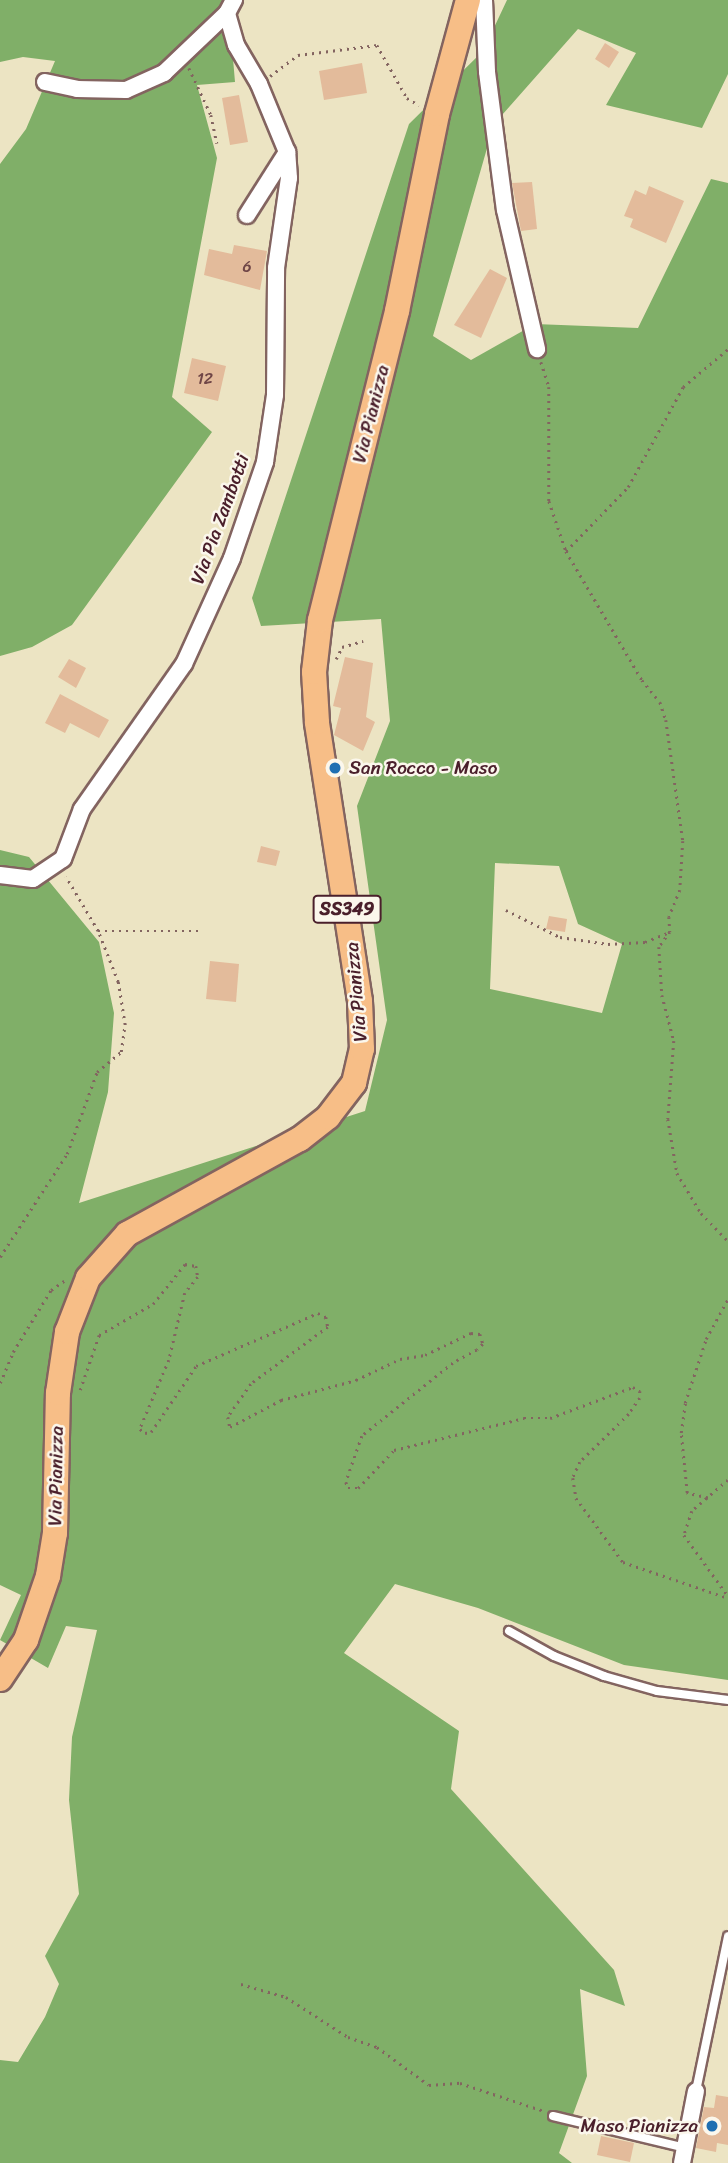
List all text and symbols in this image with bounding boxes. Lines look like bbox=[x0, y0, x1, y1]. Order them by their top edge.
house number: 6 bbox=[242, 257, 252, 277]
street label: Via Pianizza bbox=[348, 363, 394, 465]
house number: 12 bbox=[197, 369, 213, 389]
street label: Via Pia Zambotti bbox=[186, 451, 254, 587]
place label: San Rocco - Maso bbox=[349, 757, 498, 779]
marker: San Rocco - Maso bbox=[327, 760, 343, 776]
road number: SS349 bbox=[312, 894, 382, 924]
street label: Via Pianizza bbox=[340, 941, 372, 1043]
street label: Via Pianizza bbox=[44, 1426, 68, 1526]
place label: Maso Pianizza bbox=[580, 2115, 698, 2137]
marker: Maso Pianizza bbox=[704, 2118, 720, 2134]

